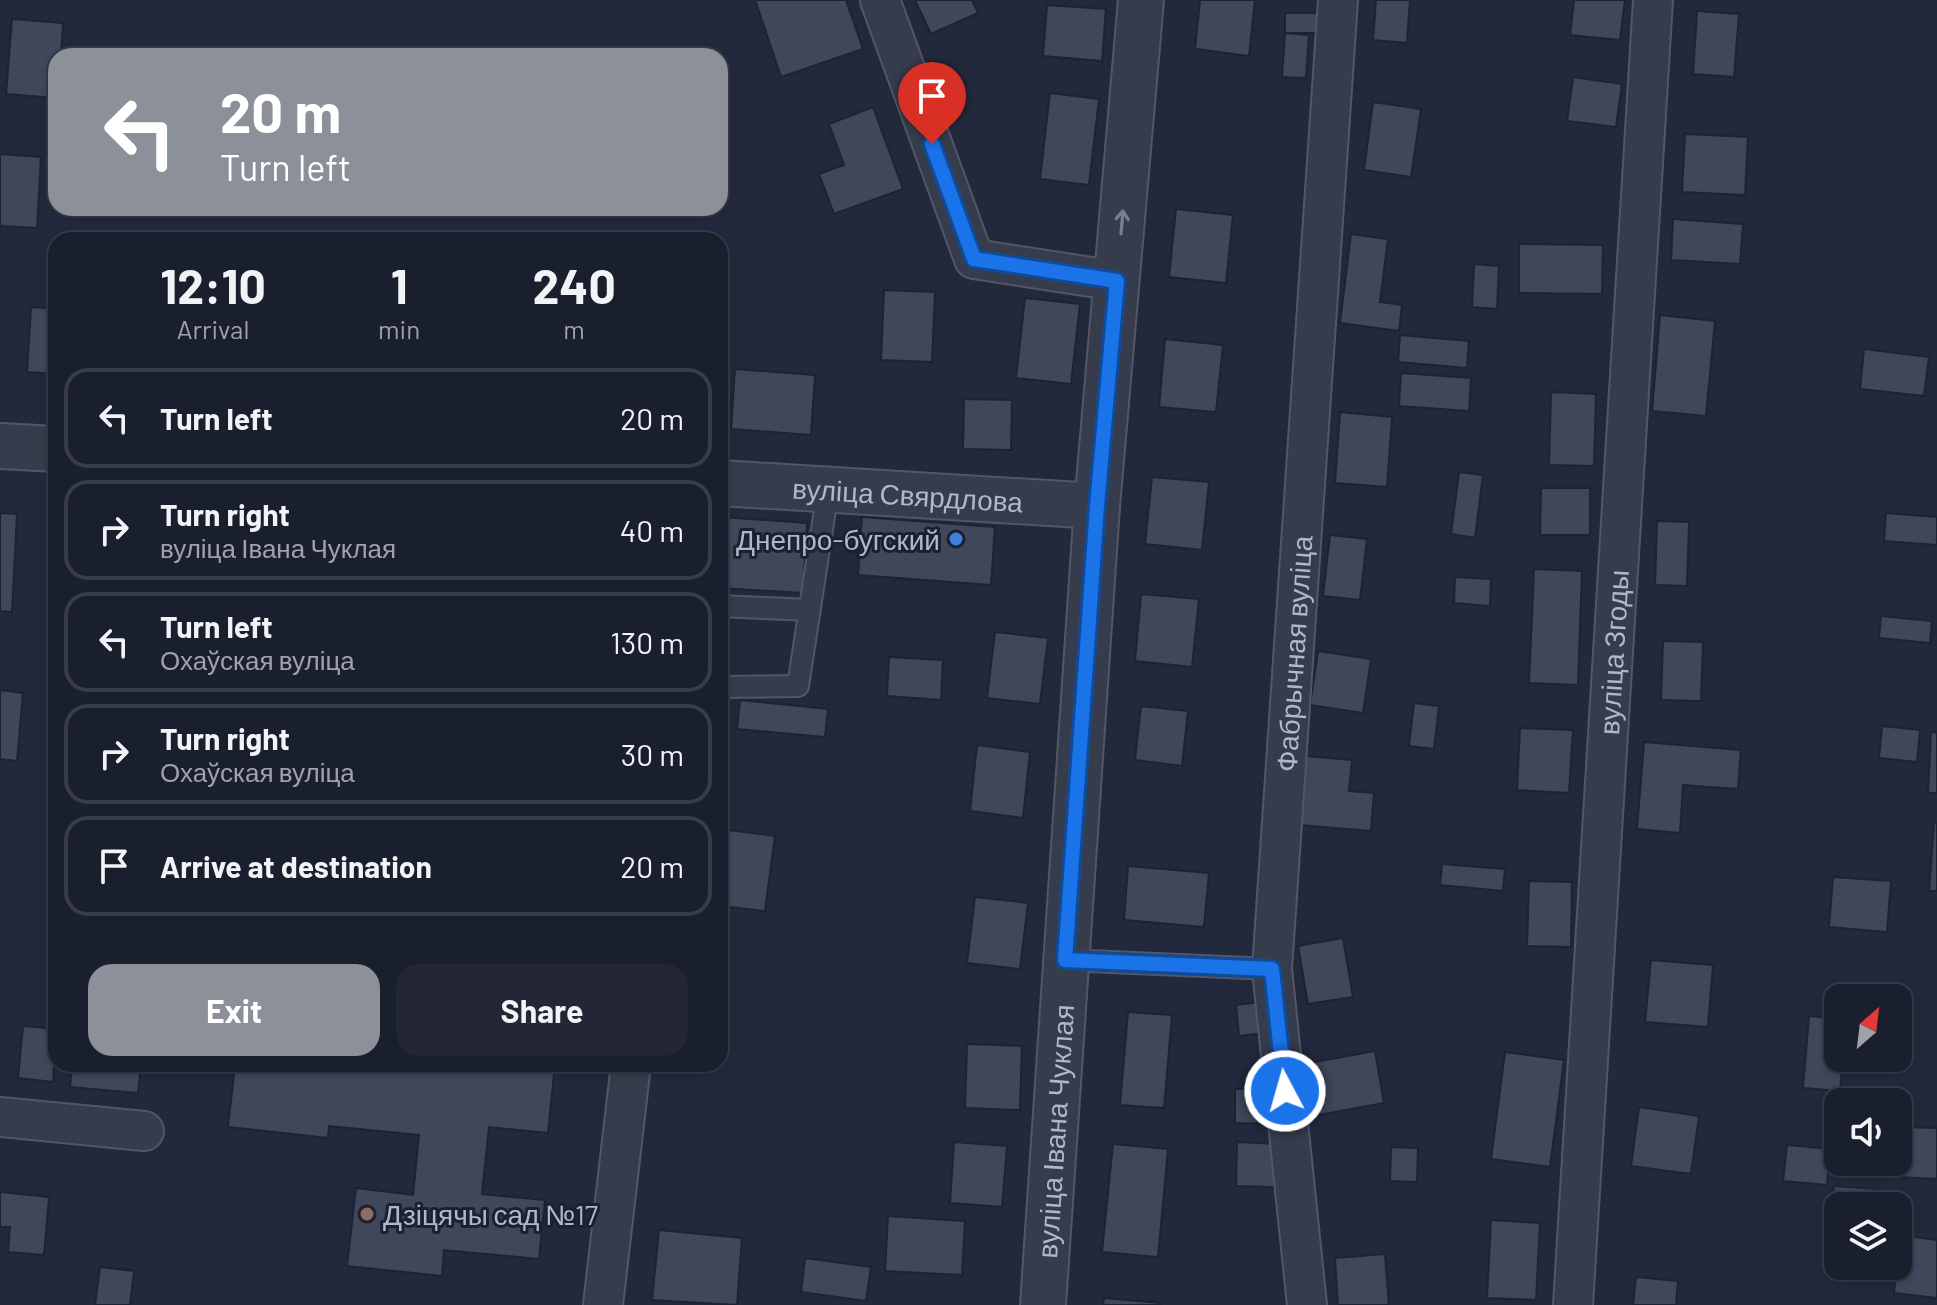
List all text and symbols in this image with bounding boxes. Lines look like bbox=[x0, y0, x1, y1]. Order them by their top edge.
pin bbox=[898, 62, 966, 144]
icon: arrive bbox=[910, 74, 954, 118]
text: 20 m bbox=[220, 77, 341, 144]
icon: left bbox=[88, 80, 192, 184]
text: Turn left bbox=[220, 145, 351, 188]
one-way arrow bbox=[1115, 209, 1130, 236]
text: 12:10 bbox=[160, 256, 266, 314]
text: 1 bbox=[391, 256, 408, 314]
text: 240 bbox=[532, 256, 616, 314]
text: Arrival bbox=[177, 313, 249, 344]
text: min bbox=[378, 313, 420, 344]
text: m bbox=[563, 313, 585, 344]
icon: left bbox=[92, 396, 136, 440]
text: Turn left bbox=[160, 400, 273, 436]
text: 20 m bbox=[620, 400, 684, 436]
street label: вуліца Свярдлова bbox=[791, 470, 1024, 518]
text: Turn right bbox=[160, 496, 290, 532]
icon: right bbox=[92, 508, 136, 552]
text: 40 m bbox=[620, 512, 684, 548]
place label: Днепро-бугский bbox=[736, 522, 940, 556]
marker: Днепро-бугский bbox=[947, 530, 965, 548]
text: вуліца Івана Чуклая bbox=[160, 532, 396, 563]
street label: Фабрычная вуліца bbox=[1268, 534, 1319, 773]
street label: вуліца Згоды bbox=[1591, 569, 1635, 736]
text: Turn left bbox=[160, 608, 273, 644]
icon: left bbox=[92, 620, 136, 664]
text: 130 m bbox=[610, 624, 684, 660]
text: Охаўская вуліца bbox=[160, 644, 355, 675]
text: Turn right bbox=[160, 720, 290, 756]
icon: right bbox=[92, 732, 136, 776]
text: 30 m bbox=[621, 736, 684, 772]
text: Охаўская вуліца bbox=[160, 756, 355, 787]
icon: arrive bbox=[92, 844, 136, 888]
text: Arrive at destination bbox=[160, 848, 432, 884]
text: 20 m bbox=[620, 848, 684, 884]
button: Exit bbox=[88, 964, 380, 1056]
button: Share bbox=[396, 964, 688, 1056]
north arrow bbox=[1824, 984, 1912, 1072]
map controls bbox=[1824, 984, 1912, 1280]
street label: вуліца Івана Чуклая bbox=[1029, 1003, 1080, 1259]
position arrow bbox=[1243, 1049, 1327, 1133]
button: sound bbox=[1824, 1088, 1912, 1176]
button: layers bbox=[1824, 1192, 1912, 1280]
place label: Дзіцячы сад №17 bbox=[383, 1197, 598, 1231]
marker: Дзіцячы сад №17 bbox=[358, 1205, 376, 1223]

